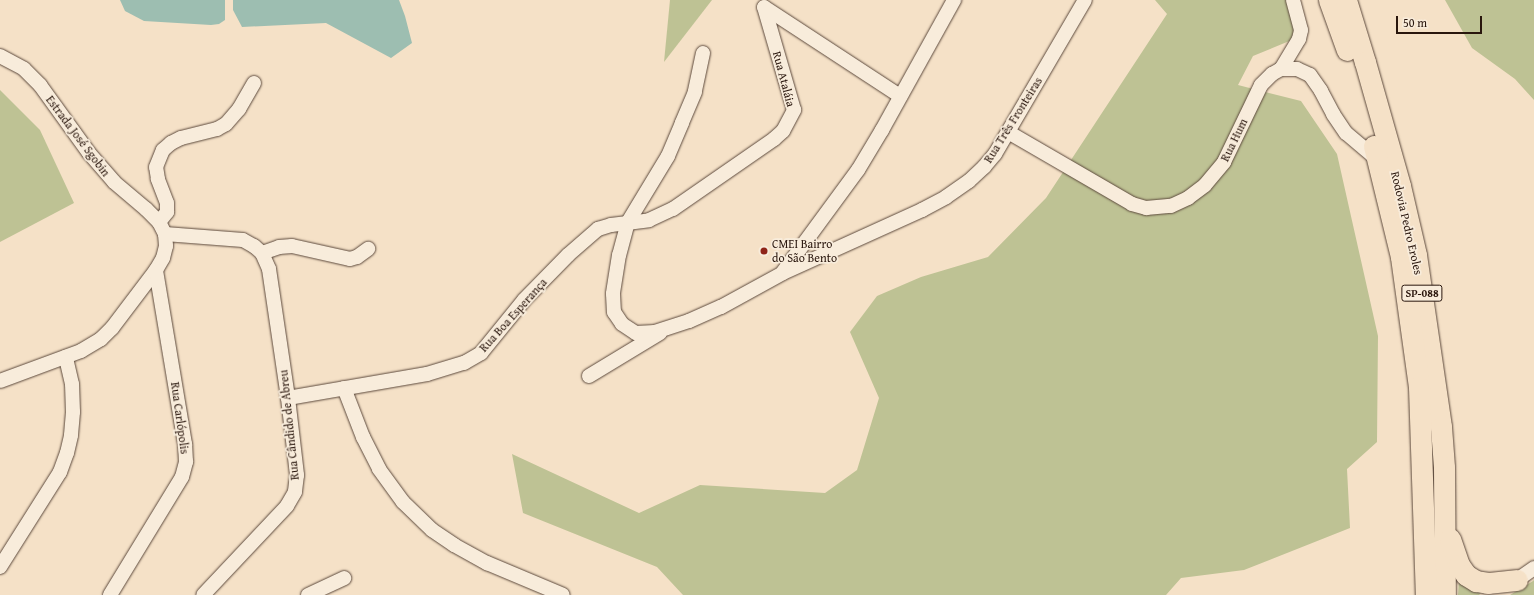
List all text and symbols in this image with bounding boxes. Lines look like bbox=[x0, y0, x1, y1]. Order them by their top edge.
scale bar bbox=[1398, 8, 1484, 34]
text: 50 m bbox=[1403, 14, 1427, 31]
street label: Rua Ataláia bbox=[770, 50, 798, 108]
street label: Rua Três Fronteiras bbox=[981, 74, 1045, 166]
street label: Estrada José Sgobin bbox=[43, 93, 113, 179]
street label: Rua Hum bbox=[1217, 116, 1251, 164]
street label: Rodovia Pedro Eroles bbox=[1388, 170, 1426, 276]
place label: CMEI Bairro do São Bento bbox=[772, 237, 837, 265]
marker: CMEI Bairro do São Bento bbox=[759, 246, 769, 256]
street label: Rua Boa Esperança bbox=[476, 275, 550, 355]
road number: SP-088 bbox=[1401, 284, 1443, 302]
street label: Rua Cândido de Abreu bbox=[276, 369, 302, 481]
street label: Rua Carlópolis bbox=[168, 381, 192, 455]

